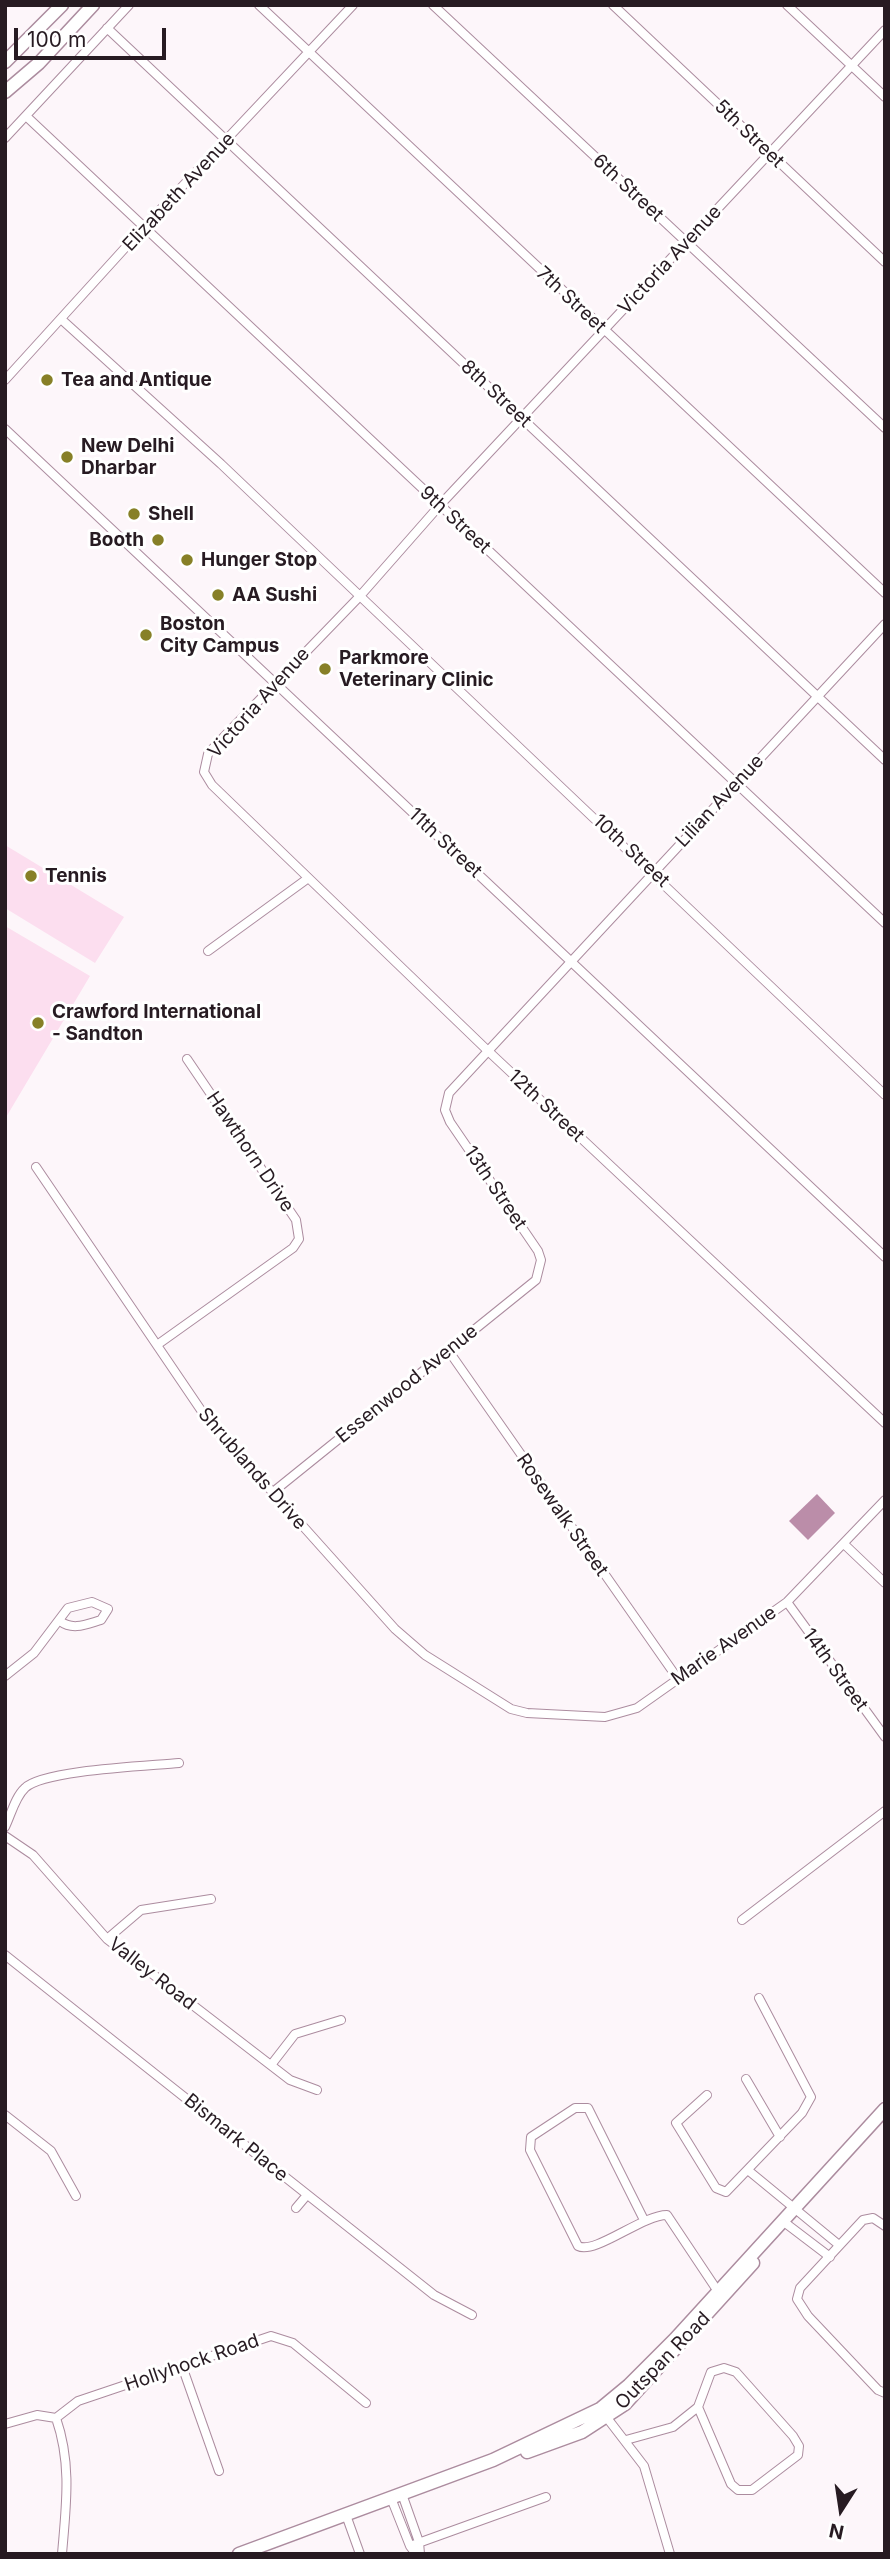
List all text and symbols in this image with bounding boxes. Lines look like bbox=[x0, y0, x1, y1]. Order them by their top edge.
scale bar bbox=[18, 14, 170, 58]
text: 100 m bbox=[27, 27, 86, 52]
street label: 5th Street bbox=[709, 95, 789, 173]
street label: Elizabeth Avenue bbox=[118, 128, 240, 256]
street label: 6th Street bbox=[588, 150, 668, 226]
street label: Victoria Avenue bbox=[614, 201, 726, 319]
street label: 7th Street bbox=[531, 262, 611, 338]
street label: 8th Street bbox=[456, 356, 536, 432]
place label: Tea and Antique bbox=[61, 369, 212, 391]
marker: Tea and Antique bbox=[39, 372, 55, 388]
place label: New Delhi Dharbar bbox=[81, 435, 174, 479]
marker: New Delhi Dharbar bbox=[59, 449, 75, 465]
street label: 9th Street bbox=[415, 481, 495, 559]
place label: Shell bbox=[148, 503, 194, 525]
marker: Shell bbox=[126, 506, 142, 522]
place label: Booth bbox=[89, 529, 144, 551]
marker: Booth bbox=[150, 532, 166, 548]
place label: Hunger Stop bbox=[201, 549, 317, 571]
marker: Hunger Stop bbox=[179, 552, 195, 568]
place label: AA Sushi bbox=[232, 584, 317, 606]
marker: AA Sushi bbox=[210, 587, 226, 603]
place label: Boston City Campus bbox=[160, 613, 279, 657]
marker: Boston City Campus bbox=[138, 627, 154, 643]
street label: Victoria Avenue bbox=[203, 643, 315, 763]
place label: Parkmore Veterinary Clinic bbox=[339, 647, 494, 691]
marker: Parkmore Veterinary Clinic bbox=[317, 661, 333, 677]
street label: Lilian Avenue bbox=[671, 750, 769, 852]
street label: 11th Street bbox=[404, 803, 486, 883]
street label: 10th Street bbox=[588, 810, 674, 892]
place label: Tennis bbox=[45, 865, 107, 887]
marker: Tennis bbox=[23, 868, 39, 884]
place label: Crawford International - Sandton bbox=[52, 1001, 261, 1045]
marker: Crawford International - Sandton bbox=[30, 1015, 46, 1031]
street label: 12th Street bbox=[503, 1065, 589, 1147]
street label: Hawthorn Drive bbox=[201, 1087, 299, 1217]
street label: 13th Street bbox=[459, 1142, 531, 1234]
street label: Essenwood Avenue bbox=[332, 1320, 482, 1448]
street label: Shrublands Drive bbox=[193, 1403, 311, 1535]
street label: Rosewalk Street bbox=[511, 1449, 613, 1581]
street label: Marie Avenue bbox=[667, 1601, 781, 1691]
street label: 14th Street bbox=[797, 1624, 873, 1716]
street label: Valley Road bbox=[104, 1933, 200, 2015]
street label: Bismark Place bbox=[180, 2089, 292, 2187]
street label: Outspan Road bbox=[611, 2308, 715, 2414]
street label: Hollyhock Road bbox=[122, 2329, 262, 2397]
north arrow bbox=[806, 2475, 876, 2545]
text: N bbox=[827, 2518, 846, 2544]

